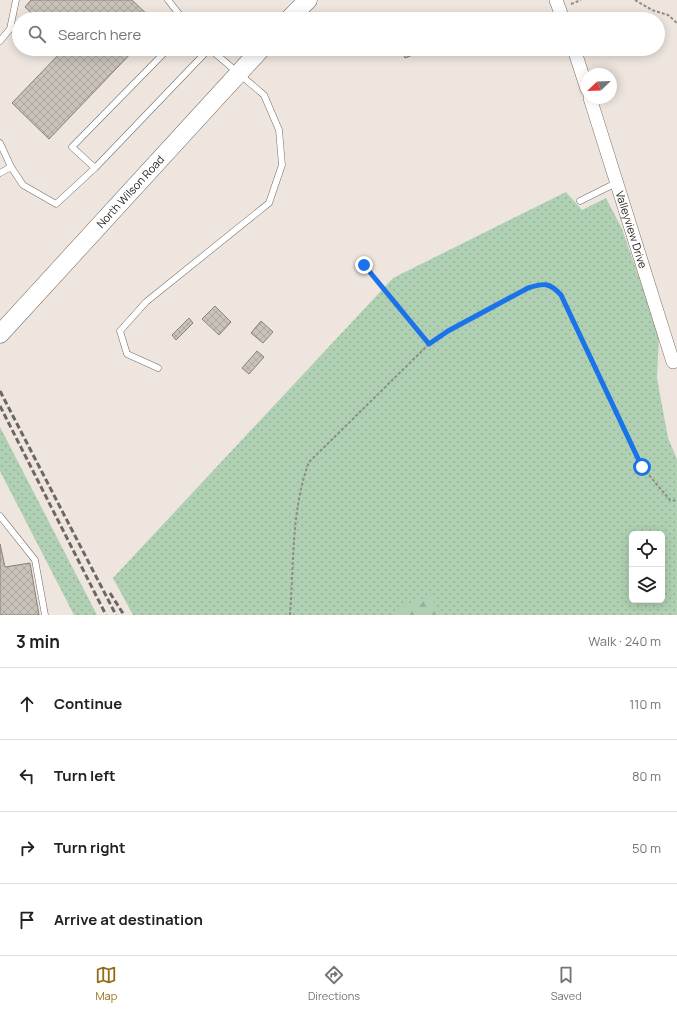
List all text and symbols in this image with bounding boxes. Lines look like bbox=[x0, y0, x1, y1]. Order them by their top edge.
search box bbox=[12, 12, 665, 56]
icon: search bbox=[26, 23, 48, 45]
text: Search here bbox=[58, 24, 141, 45]
north arrow bbox=[581, 68, 617, 104]
street label: North Wilson Road bbox=[93, 152, 167, 231]
street label: Valleyview Drive bbox=[613, 189, 651, 271]
route end bbox=[355, 256, 373, 274]
route start bbox=[633, 458, 651, 476]
map controls bbox=[629, 531, 665, 603]
button: locate bbox=[629, 531, 665, 567]
button: layers bbox=[629, 567, 665, 603]
text: 3 min bbox=[16, 630, 60, 653]
text: Walk · 240 m bbox=[588, 632, 661, 650]
icon: ahead bbox=[16, 693, 38, 715]
text: Continue bbox=[54, 693, 122, 714]
text: 110 m bbox=[629, 695, 661, 713]
icon: left bbox=[16, 765, 38, 787]
text: Turn left bbox=[54, 765, 116, 786]
text: 80 m bbox=[632, 767, 661, 785]
icon: right bbox=[16, 837, 38, 859]
text: Turn right bbox=[54, 837, 125, 858]
text: 50 m bbox=[632, 839, 661, 857]
icon: arrive bbox=[16, 909, 38, 931]
text: Arrive at destination bbox=[54, 909, 203, 930]
tab: Map bbox=[95, 964, 117, 1003]
tab: Directions bbox=[308, 964, 360, 1003]
tab: Saved bbox=[551, 964, 582, 1003]

